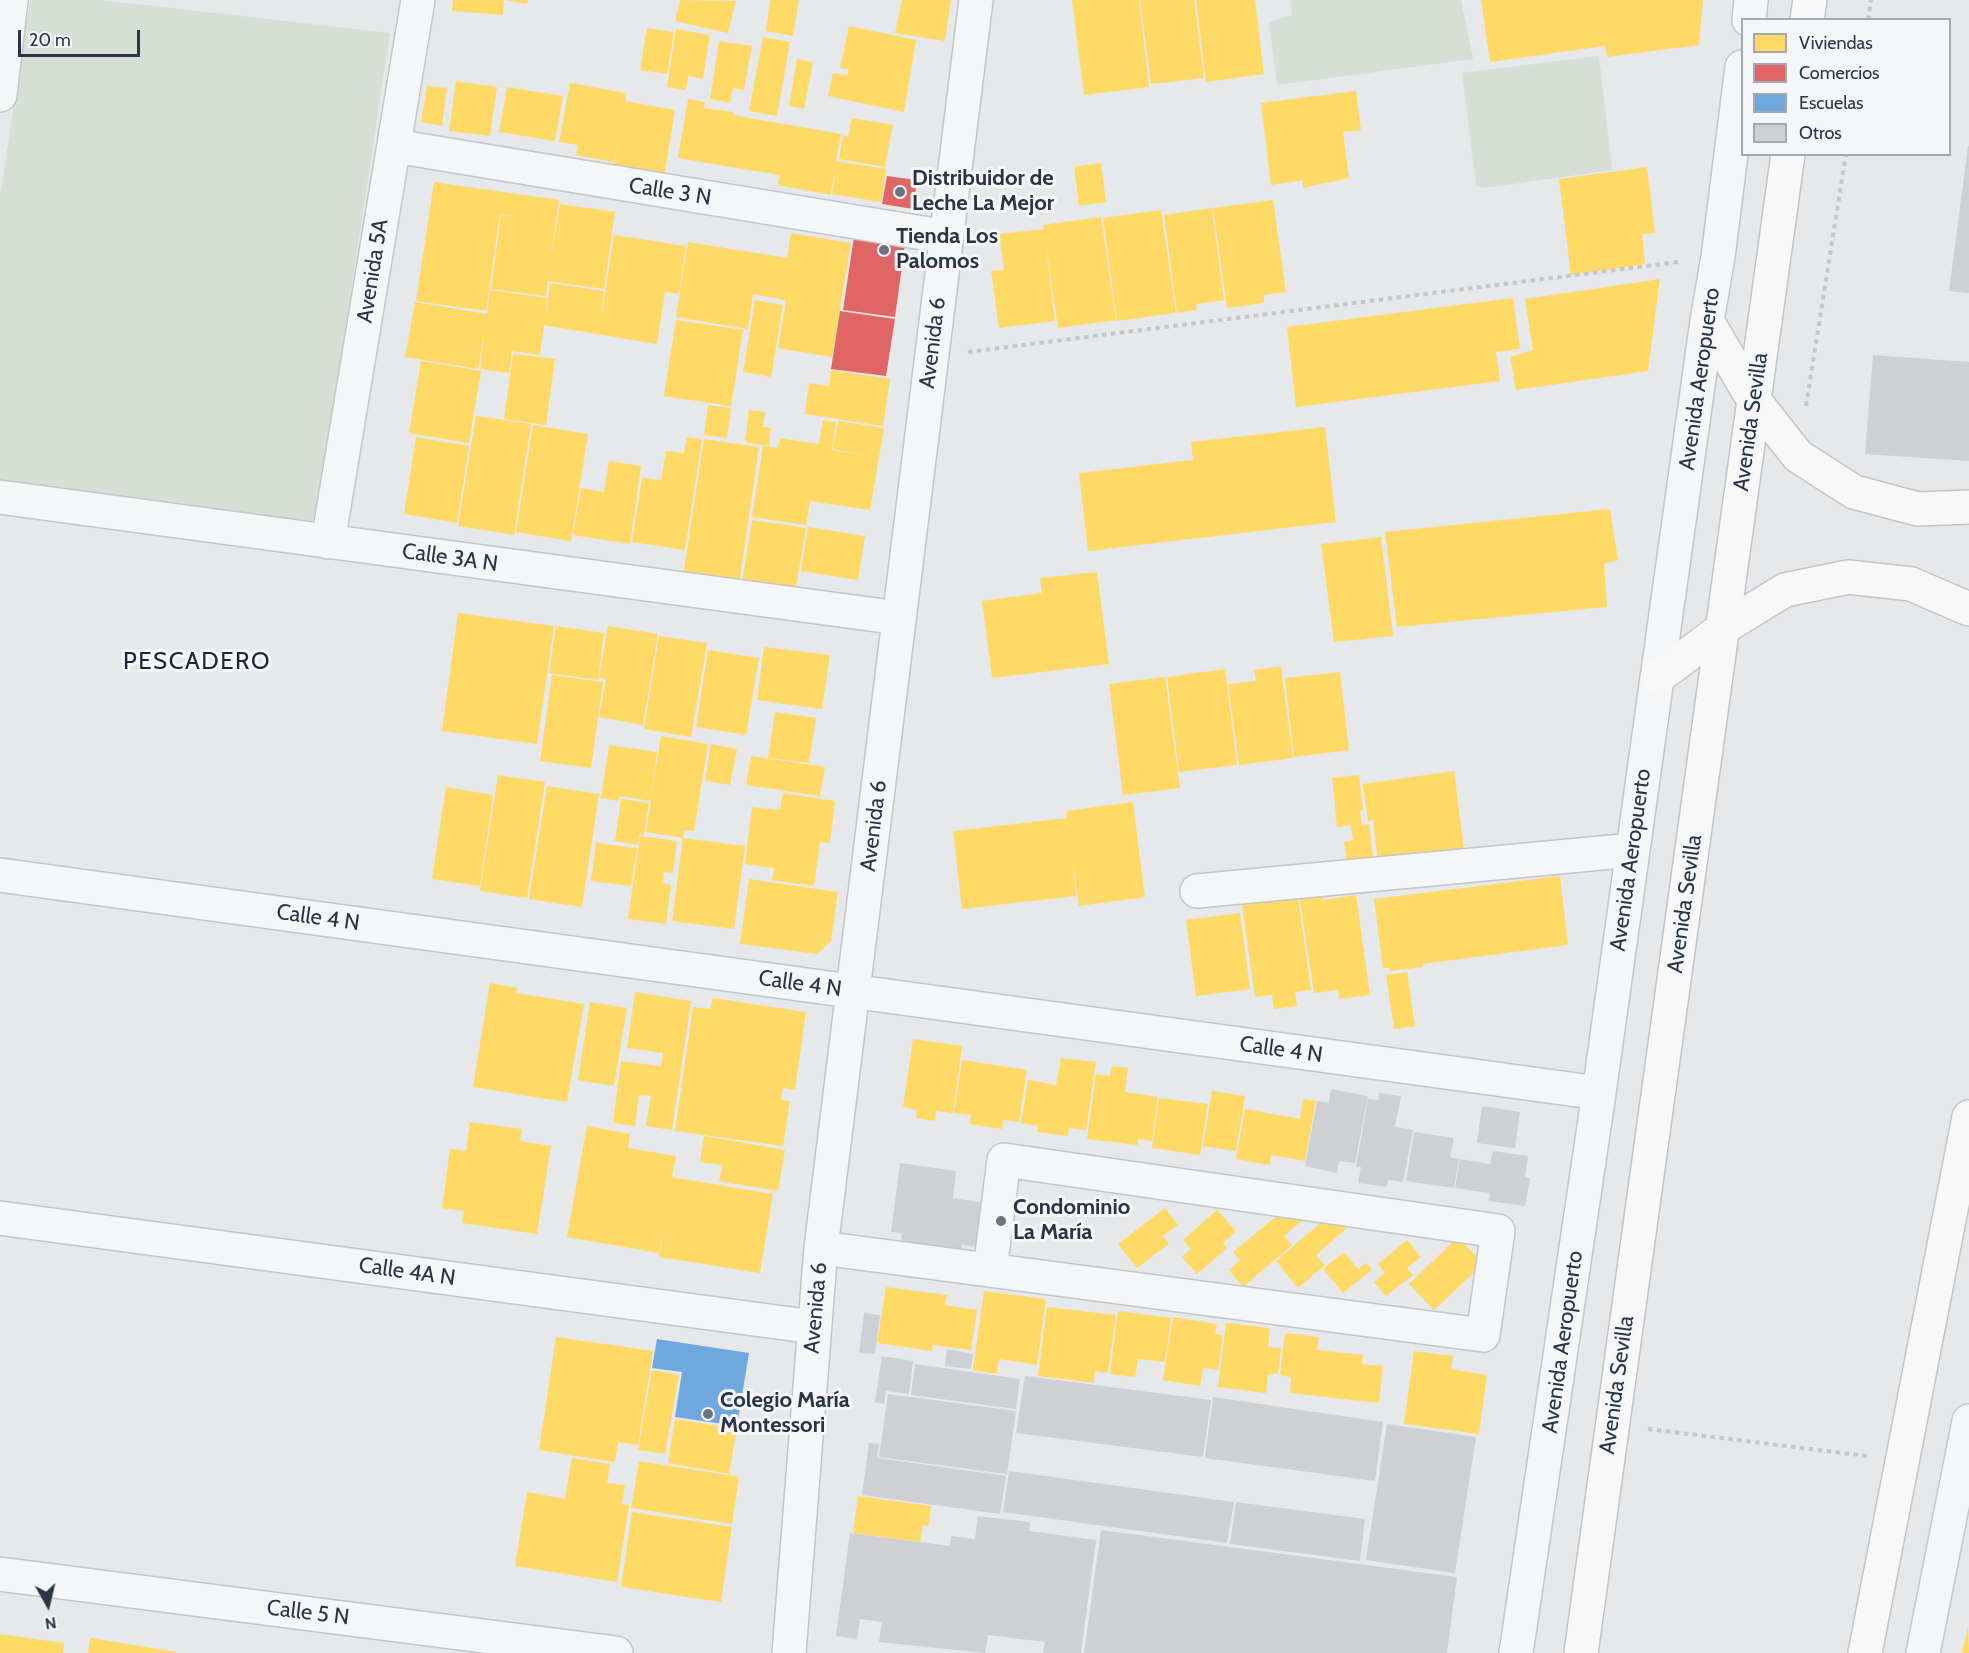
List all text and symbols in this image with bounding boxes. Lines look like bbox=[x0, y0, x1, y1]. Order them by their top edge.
scale bar bbox=[21, 18, 142, 56]
legend bbox=[1741, 18, 1951, 156]
text: 20 m bbox=[29, 29, 71, 51]
text: Viviendas bbox=[1799, 32, 1873, 54]
text: Comercios bbox=[1799, 62, 1880, 84]
text: Escuelas bbox=[1799, 92, 1864, 114]
text: Otros bbox=[1799, 122, 1842, 144]
place label: Distribuidor de Leche La Mejor bbox=[912, 166, 1054, 218]
street label: Calle 3 N bbox=[627, 172, 713, 212]
marker: Distribuidor de Leche La Mejor bbox=[893, 185, 907, 199]
street label: Avenida 5A bbox=[352, 217, 394, 325]
place label: Tienda Los Palomos bbox=[896, 224, 998, 276]
marker: Tienda Los Palomos bbox=[877, 243, 891, 257]
street label: Avenida Aeropuerto bbox=[1674, 286, 1726, 472]
street label: Avenida 6 bbox=[914, 296, 952, 390]
street label: Avenida Sevilla bbox=[1728, 351, 1774, 493]
street label: Calle 3A N bbox=[400, 538, 500, 578]
district label: PESCADERO bbox=[123, 648, 271, 676]
street label: Avenida Aeropuerto bbox=[1605, 767, 1657, 953]
street label: Avenida 6 bbox=[855, 779, 893, 873]
street label: Avenida Sevilla bbox=[1662, 833, 1708, 975]
street label: Calle 4 N bbox=[275, 899, 361, 937]
street label: Calle 4 N bbox=[757, 965, 843, 1003]
street label: Calle 4 N bbox=[1238, 1031, 1324, 1069]
place label: Condominio La María bbox=[1013, 1195, 1130, 1246]
marker: Condominio La María bbox=[994, 1214, 1008, 1228]
street label: Avenida Aeropuerto bbox=[1537, 1249, 1589, 1435]
street label: Calle 4A N bbox=[357, 1252, 457, 1292]
street label: Avenida 6 bbox=[799, 1261, 833, 1355]
street label: Avenida Sevilla bbox=[1594, 1314, 1640, 1456]
place label: Colegio María Montessori bbox=[720, 1388, 850, 1440]
marker: Colegio María Montessori bbox=[701, 1407, 715, 1421]
north arrow bbox=[18, 1575, 78, 1635]
street label: Calle 5 N bbox=[265, 1595, 351, 1631]
text: N bbox=[44, 1613, 57, 1634]

